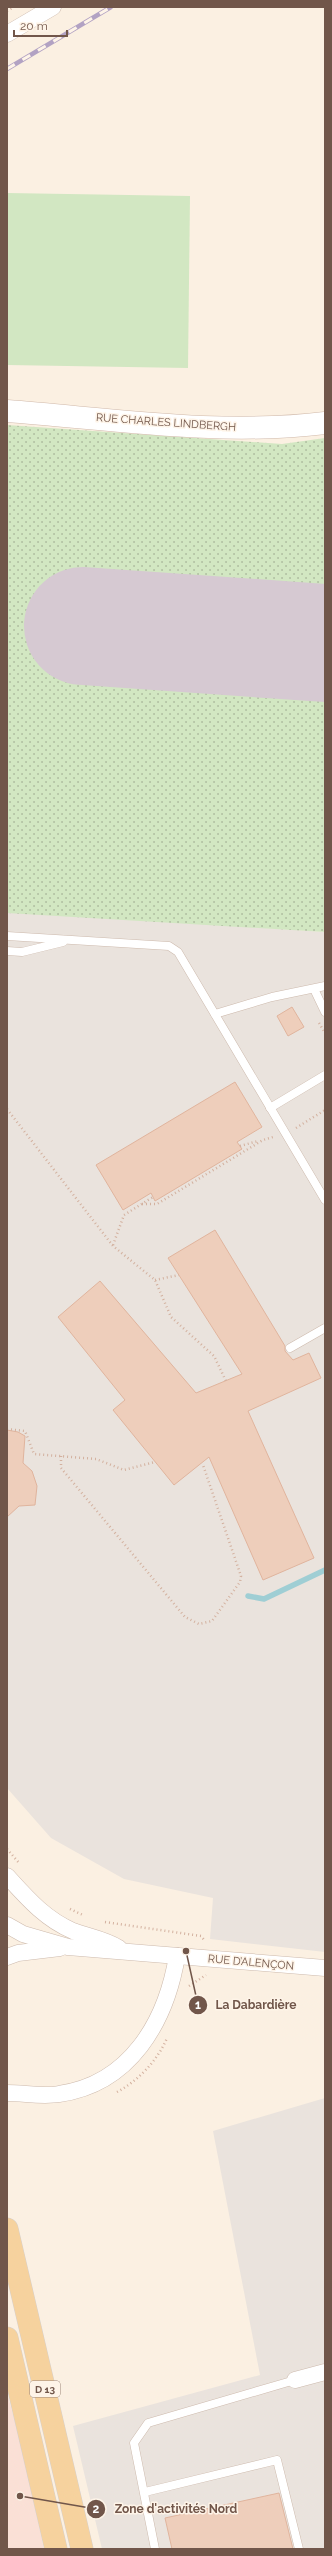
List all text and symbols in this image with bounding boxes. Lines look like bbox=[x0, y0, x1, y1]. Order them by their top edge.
scale bar bbox=[14, 12, 67, 38]
text: 20 m bbox=[20, 19, 48, 33]
street label: RUE CHARLES LINDBERGH bbox=[95, 411, 237, 434]
street label: RUE D’ALENÇON bbox=[207, 1952, 295, 1973]
callout: La Dabardière bbox=[188, 1993, 305, 2017]
text: 1 bbox=[195, 1998, 201, 2012]
text: La Dabardière bbox=[215, 1998, 297, 2012]
road number: D 13 bbox=[30, 2381, 60, 2397]
callout: Zone d'activités Nord bbox=[86, 2497, 245, 2521]
text: 2 bbox=[93, 2502, 100, 2516]
text: Zone d'activités Nord bbox=[115, 2502, 238, 2516]

